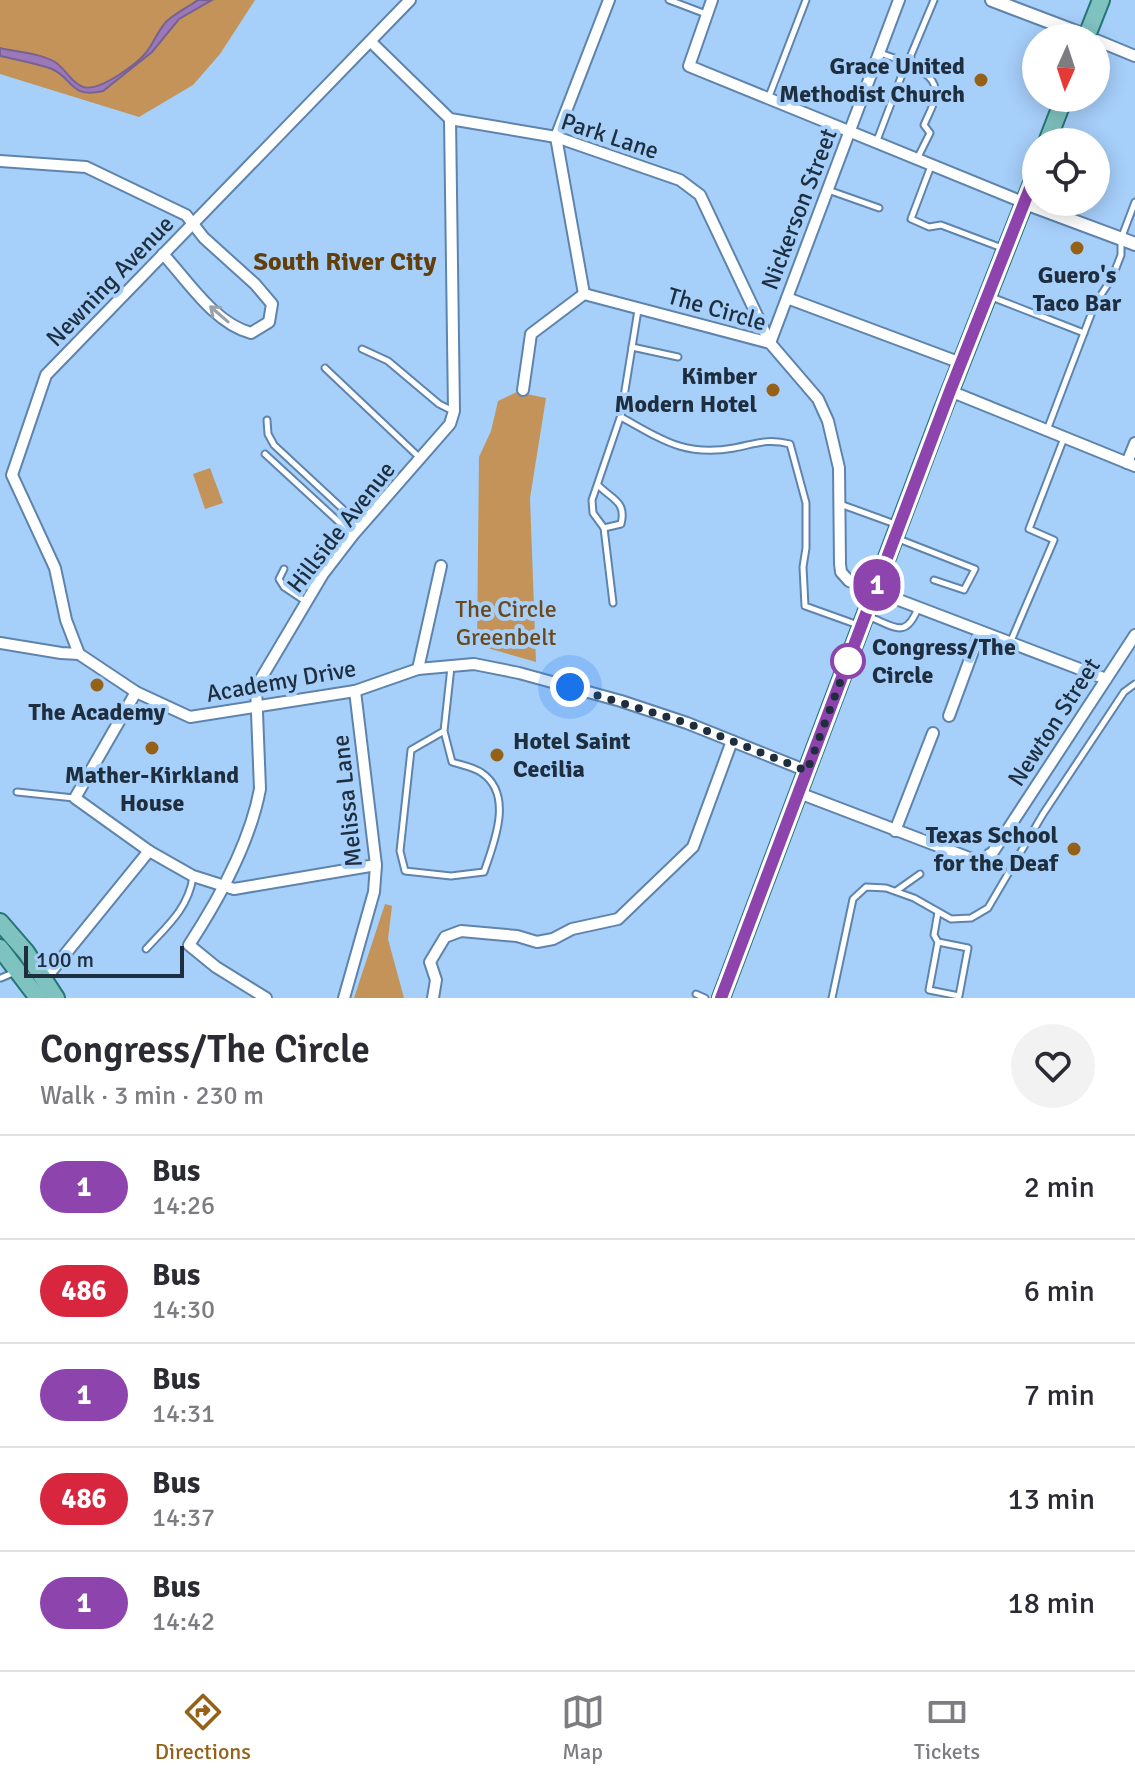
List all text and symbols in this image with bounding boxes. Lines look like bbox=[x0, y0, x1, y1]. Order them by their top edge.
north arrow bbox=[1022, 24, 1110, 112]
map controls bbox=[1022, 24, 1110, 216]
place label: Grace United Methodist Church bbox=[779, 51, 965, 109]
marker: Grace United Methodist Church bbox=[972, 71, 990, 89]
street label: Park Lane bbox=[557, 106, 663, 166]
street label: Nickerson Street bbox=[754, 124, 844, 294]
button: locate bbox=[1022, 128, 1110, 216]
street label: Newning Avenue bbox=[40, 209, 180, 353]
marker: Guero's Taco Bar bbox=[1068, 239, 1086, 257]
district label: South River City bbox=[253, 246, 437, 278]
place label: Guero's Taco Bar bbox=[1033, 260, 1122, 318]
street label: The Circle bbox=[664, 281, 770, 337]
one-way arrow bbox=[209, 305, 229, 323]
place label: Kimber Modern Hotel bbox=[614, 361, 757, 419]
marker: Kimber Modern Hotel bbox=[764, 381, 782, 399]
street label: Hillside Avenue bbox=[280, 455, 402, 599]
line badge: 1 bbox=[851, 559, 903, 611]
text: 1 bbox=[869, 568, 885, 602]
park label: The Circle Greenbelt bbox=[455, 594, 557, 652]
place label: Congress/The Circle bbox=[872, 632, 1016, 690]
marker: Congress/The Circle bbox=[831, 644, 865, 678]
street label: Newton Street bbox=[1001, 652, 1107, 792]
street label: Academy Drive bbox=[204, 653, 358, 709]
your location bbox=[550, 667, 590, 707]
marker: The Academy bbox=[88, 676, 106, 694]
place label: The Academy bbox=[28, 697, 166, 727]
place label: Hotel Saint Cecilia bbox=[513, 726, 631, 784]
street label: Melissa Lane bbox=[325, 733, 369, 869]
marker: Mather-Kirkland House bbox=[143, 739, 161, 757]
marker: Hotel Saint Cecilia bbox=[488, 746, 506, 764]
place label: Mather-Kirkland House bbox=[65, 760, 239, 818]
place label: Texas School for the Deaf bbox=[926, 820, 1059, 878]
marker: Texas School for the Deaf bbox=[1065, 840, 1083, 858]
scale bar bbox=[24, 942, 184, 978]
text: 100 m bbox=[36, 946, 94, 973]
button: heart bbox=[1011, 1024, 1095, 1108]
text: Congress/The Circle bbox=[40, 1026, 370, 1073]
text: Walk · 3 min · 230 m bbox=[40, 1080, 264, 1112]
text: Bus bbox=[152, 1153, 200, 1190]
text: 2 min bbox=[1024, 1169, 1095, 1206]
text: 1 bbox=[76, 1170, 92, 1204]
text: 14:26 bbox=[152, 1190, 215, 1222]
text: Bus bbox=[152, 1257, 200, 1294]
text: 6 min bbox=[1024, 1273, 1095, 1310]
text: 486 bbox=[61, 1274, 107, 1308]
text: 14:30 bbox=[152, 1294, 215, 1326]
text: Bus bbox=[152, 1361, 200, 1398]
text: 7 min bbox=[1024, 1377, 1095, 1414]
text: 1 bbox=[76, 1378, 92, 1412]
text: 14:31 bbox=[152, 1398, 215, 1430]
text: Bus bbox=[152, 1465, 200, 1502]
text: 13 min bbox=[1008, 1481, 1095, 1518]
text: 486 bbox=[61, 1482, 107, 1516]
text: 14:37 bbox=[152, 1502, 215, 1534]
text: Bus bbox=[152, 1569, 200, 1606]
text: 18 min bbox=[1008, 1585, 1095, 1622]
text: 1 bbox=[76, 1586, 92, 1620]
text: 14:42 bbox=[152, 1606, 215, 1638]
tab: Directions bbox=[155, 1690, 251, 1765]
tab: Map bbox=[561, 1690, 605, 1765]
tab: Tickets bbox=[914, 1690, 980, 1765]

